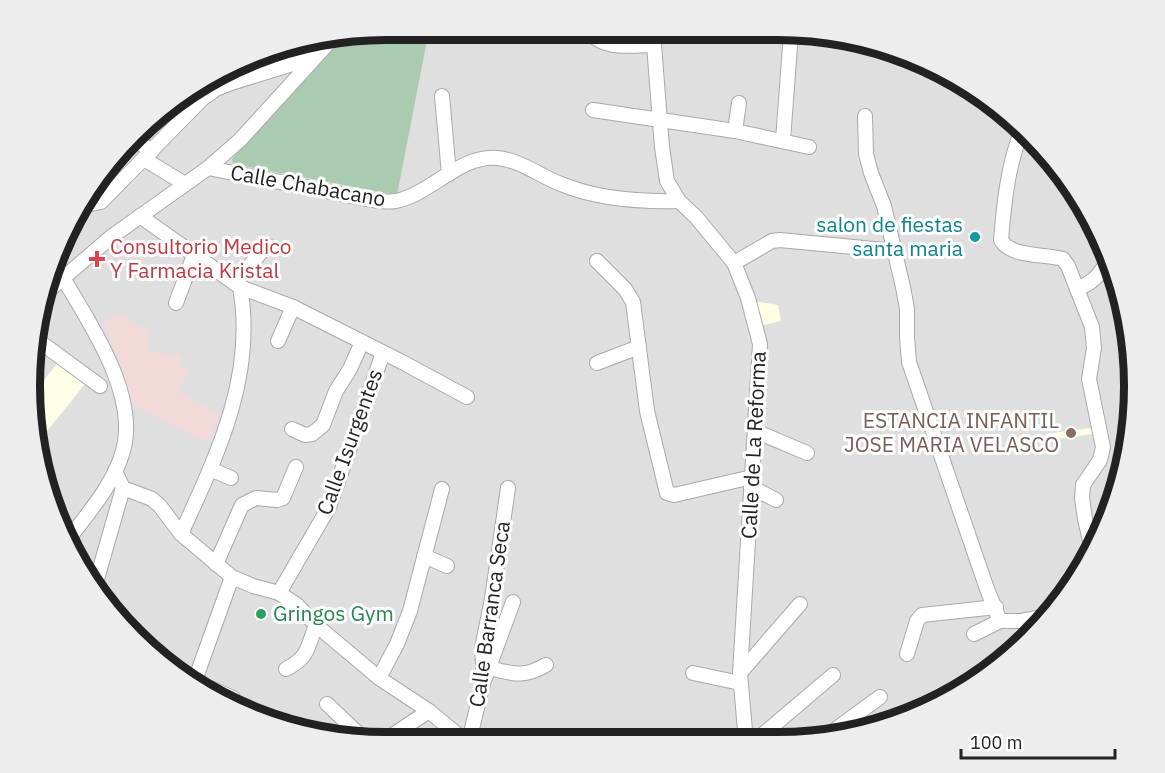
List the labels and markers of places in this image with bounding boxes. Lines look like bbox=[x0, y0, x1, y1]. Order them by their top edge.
place label: salon de fiestas santa maria bbox=[816, 210, 963, 262]
marker: salon de fiestas santa maria bbox=[968, 230, 982, 244]
place label: Consultorio Medico Y Farmacia Kristal bbox=[110, 232, 291, 284]
marker: Consultorio Medico Y Farmacia Kristal bbox=[88, 250, 106, 268]
place label: ESTANCIA INFANTIL JOSE MARIA VELASCO bbox=[844, 406, 1059, 458]
marker: ESTANCIA INFANTIL JOSE MARIA VELASCO bbox=[1064, 426, 1078, 440]
place label: Gringos Gym bbox=[273, 599, 394, 627]
marker: Gringos Gym bbox=[254, 607, 268, 621]

